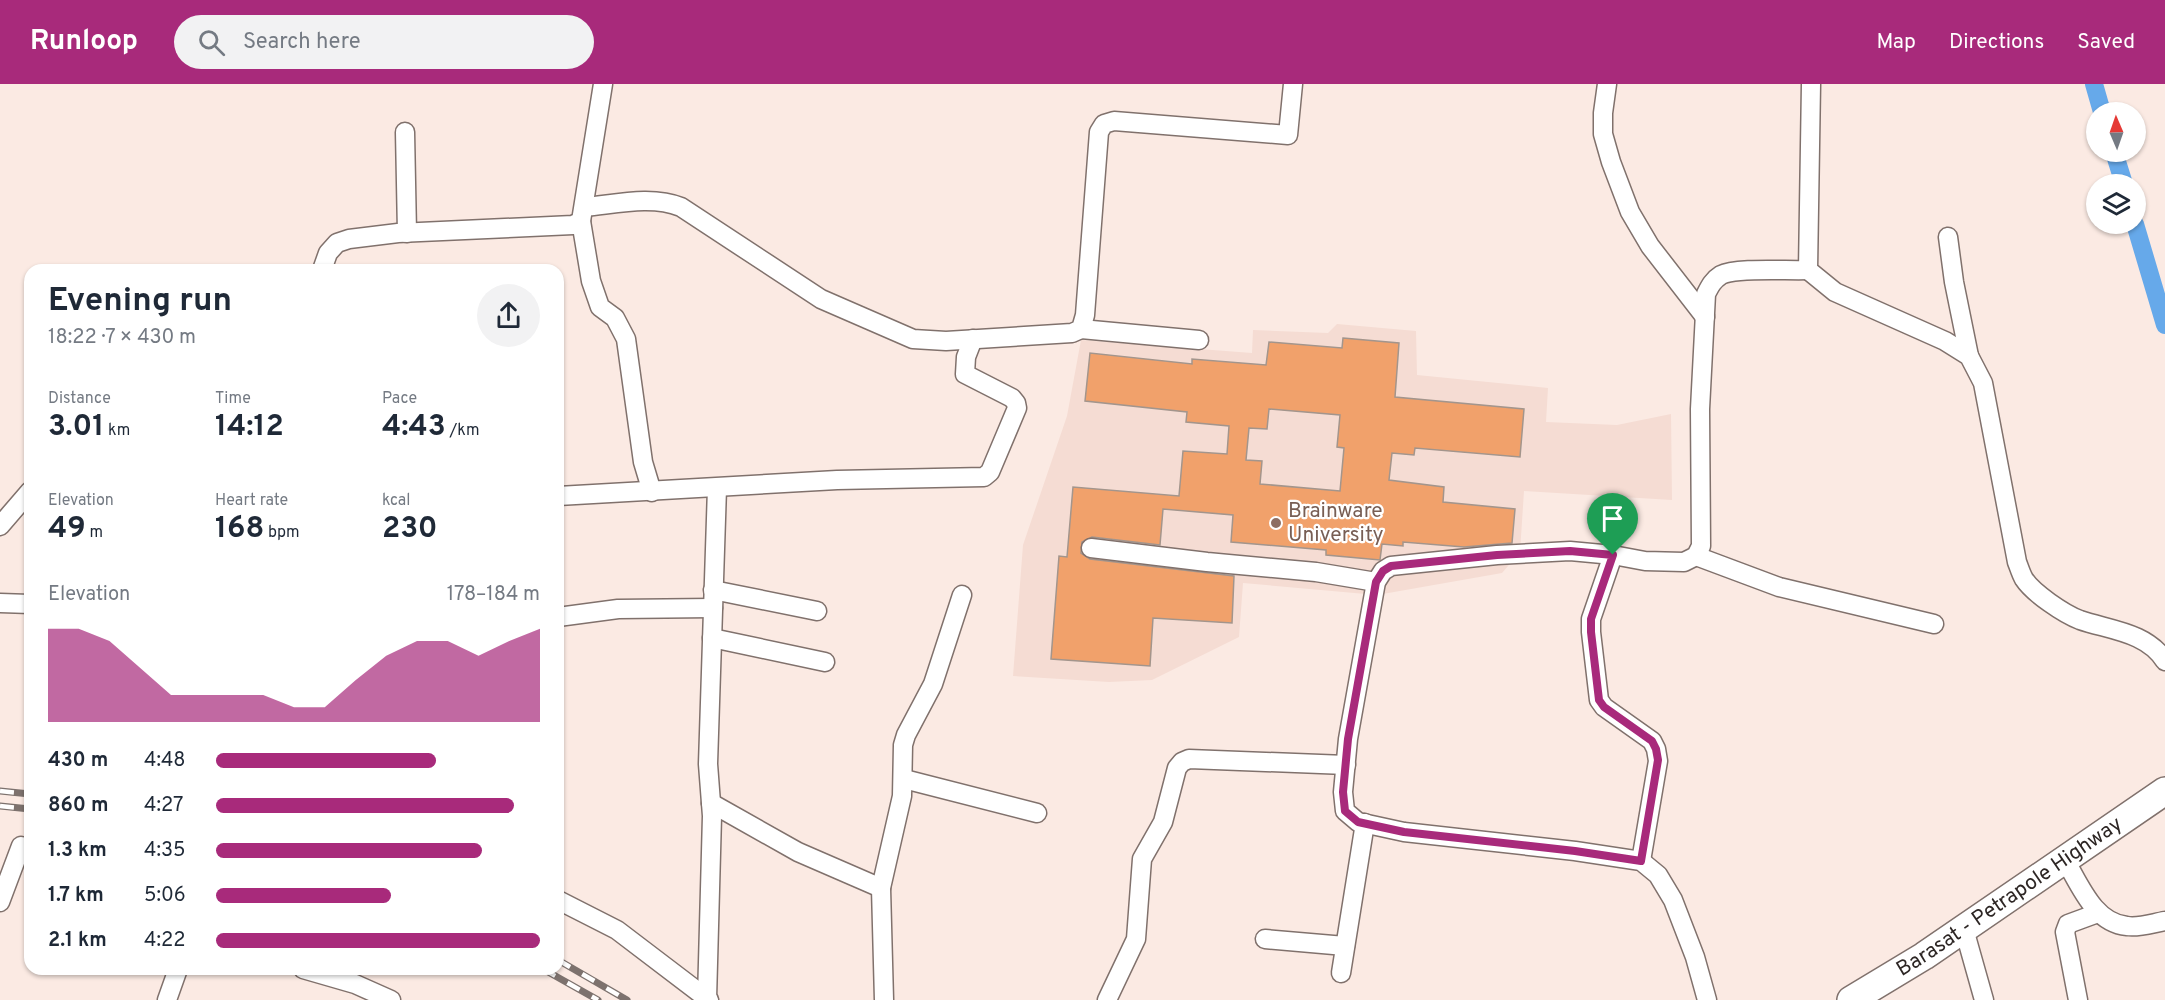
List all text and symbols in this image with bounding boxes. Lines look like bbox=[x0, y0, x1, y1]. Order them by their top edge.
search box bbox=[174, 15, 594, 69]
text: Runloop bbox=[30, 24, 138, 60]
icon: search bbox=[195, 26, 228, 59]
text: Search here bbox=[243, 29, 361, 56]
text: Map bbox=[1876, 29, 1916, 56]
text: Directions bbox=[1949, 29, 2044, 56]
text: Saved bbox=[2077, 29, 2135, 56]
north arrow bbox=[2086, 102, 2146, 162]
map controls bbox=[2086, 102, 2146, 234]
button: layers bbox=[2086, 174, 2146, 234]
text: Evening run bbox=[48, 281, 232, 323]
button: share bbox=[477, 284, 540, 347]
text: 18:22 · 7 × 430 m bbox=[48, 325, 196, 351]
text: Distance bbox=[48, 389, 111, 409]
text: Time bbox=[215, 389, 251, 409]
text: Pace bbox=[382, 389, 417, 409]
text: 3.01 bbox=[48, 409, 104, 446]
text: 14:12 bbox=[215, 409, 284, 446]
text: 4:43 bbox=[382, 409, 446, 446]
text: km bbox=[104, 421, 130, 441]
text: /km bbox=[446, 421, 479, 441]
text: Elevation bbox=[48, 491, 114, 511]
text: Heart rate bbox=[215, 491, 288, 511]
text: kcal bbox=[382, 491, 410, 511]
pin bbox=[1587, 493, 1638, 555]
place label: Brainware University bbox=[1288, 498, 1384, 549]
icon: arrive bbox=[1596, 502, 1629, 535]
text: 49 bbox=[48, 511, 86, 548]
text: 168 bbox=[215, 511, 264, 548]
text: 230 bbox=[382, 511, 438, 548]
marker: Brainware University bbox=[1269, 516, 1283, 530]
text: m bbox=[86, 523, 103, 543]
text: bpm bbox=[264, 523, 300, 543]
text: Elevation bbox=[48, 582, 130, 608]
text: 178–184 m bbox=[447, 582, 540, 608]
text: 430 m bbox=[48, 748, 108, 774]
text: 4:48 bbox=[144, 748, 186, 774]
text: 860 m bbox=[48, 793, 109, 819]
text: 4:27 bbox=[144, 793, 183, 819]
street label: Barasat - Petrapole Highway bbox=[1891, 811, 2128, 983]
text: 1.3 km bbox=[48, 838, 107, 864]
text: 4:35 bbox=[144, 838, 185, 864]
text: 1.7 km bbox=[48, 883, 104, 909]
text: 5:06 bbox=[144, 883, 186, 909]
text: 2.1 km bbox=[48, 928, 107, 954]
text: 4:22 bbox=[144, 928, 185, 954]

